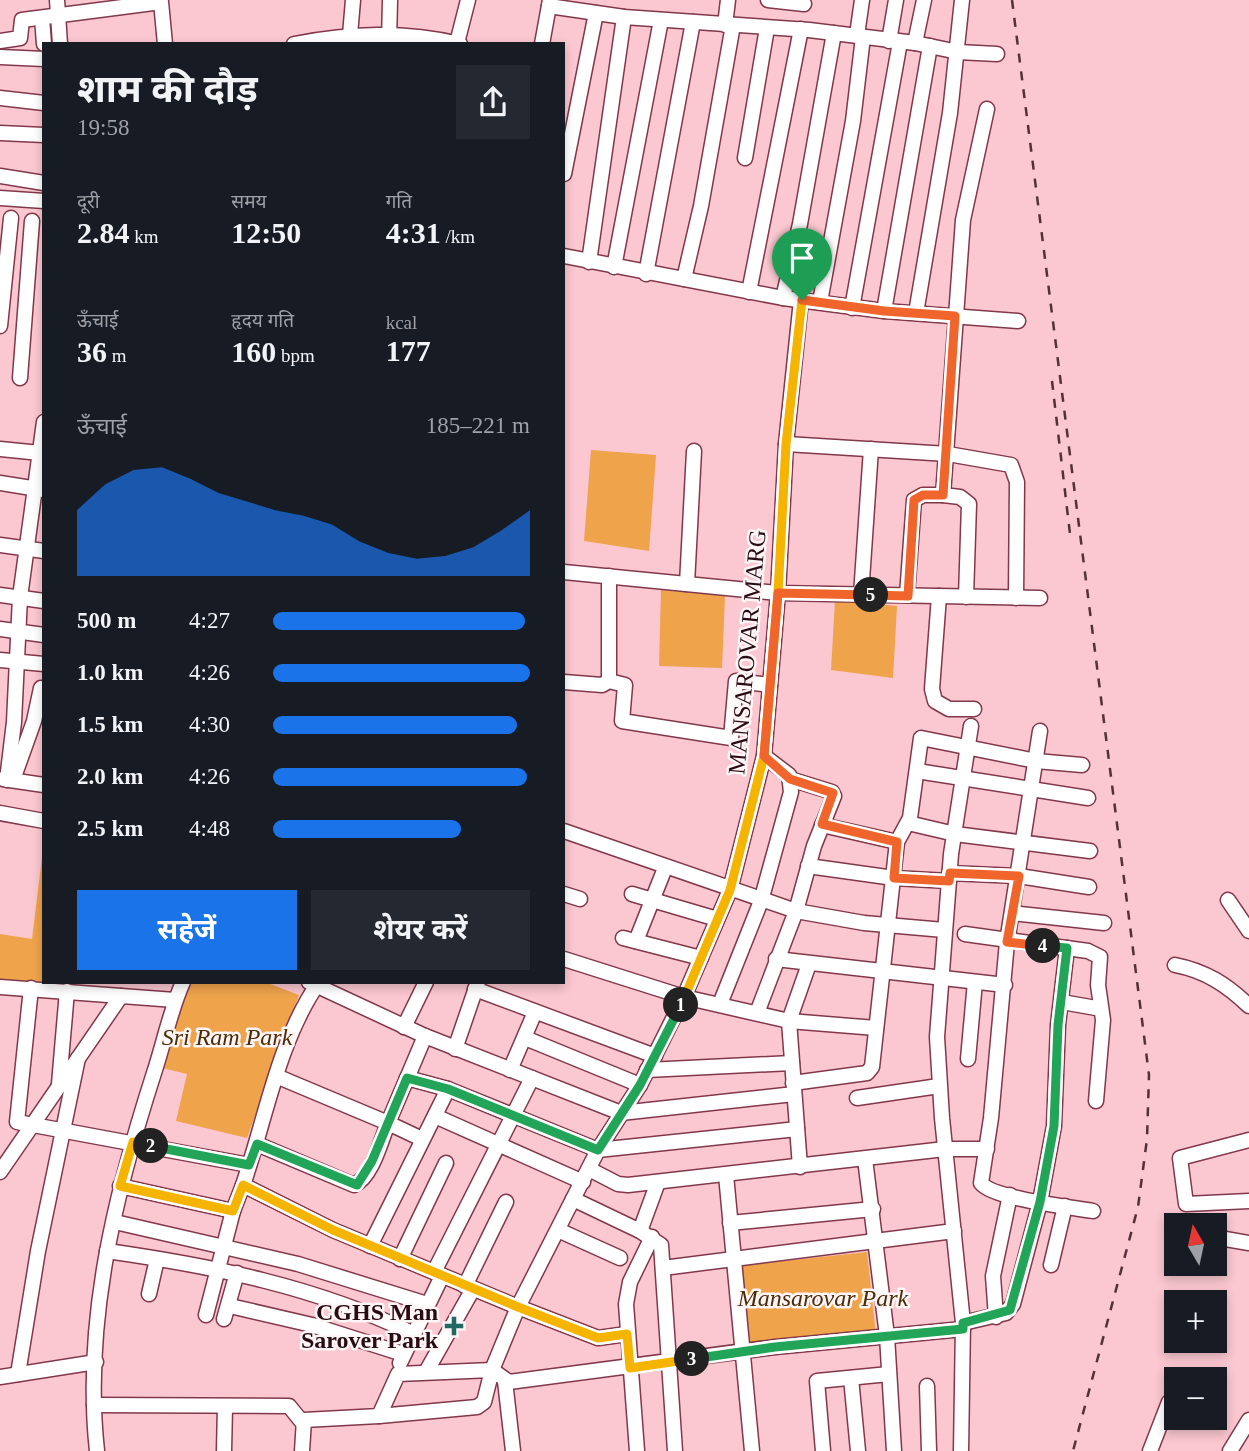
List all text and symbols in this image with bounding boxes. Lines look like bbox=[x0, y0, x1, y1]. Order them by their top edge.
button: share bbox=[456, 65, 530, 139]
text: शाम की दौड़ bbox=[77, 68, 258, 110]
text: 19:58 bbox=[77, 115, 129, 140]
text: दूरी bbox=[77, 191, 100, 212]
text: समय bbox=[231, 191, 267, 212]
text: गति bbox=[386, 191, 412, 212]
text: 2.84 bbox=[77, 216, 130, 249]
text: 12:50 bbox=[231, 216, 301, 249]
text: 4:31 bbox=[386, 216, 441, 249]
text: km bbox=[130, 226, 159, 247]
text: /km bbox=[441, 226, 475, 247]
pin bbox=[772, 228, 832, 300]
icon: arrive bbox=[783, 239, 821, 277]
text: ऊँचाई bbox=[77, 310, 118, 331]
text: हृदय गति bbox=[231, 310, 294, 331]
text: kcal bbox=[386, 312, 417, 333]
text: 177 bbox=[386, 334, 431, 367]
text: 36 bbox=[77, 335, 107, 368]
text: 160 bbox=[231, 335, 276, 368]
text: m bbox=[107, 345, 127, 366]
text: bpm bbox=[276, 345, 315, 366]
text: 185–221 m bbox=[426, 413, 530, 438]
text: ऊँचाई bbox=[77, 414, 127, 439]
street label: MANSAROVAR MARG bbox=[723, 529, 771, 775]
pin: 5 bbox=[854, 578, 888, 612]
text: 5 bbox=[866, 584, 875, 605]
text: 500 m bbox=[77, 608, 136, 633]
text: 4:27 bbox=[189, 608, 230, 633]
text: 1.0 km bbox=[77, 660, 143, 685]
text: 4:26 bbox=[189, 660, 230, 685]
text: 1.5 km bbox=[77, 712, 143, 737]
text: 4:30 bbox=[189, 712, 230, 737]
text: 2.0 km bbox=[77, 764, 143, 789]
text: 4:26 bbox=[189, 764, 230, 789]
text: 2.5 km bbox=[77, 816, 143, 841]
text: 4:48 bbox=[189, 816, 230, 841]
button: सहेजें bbox=[77, 890, 297, 970]
button: शेयर करें bbox=[311, 890, 530, 970]
pin: 4 bbox=[1026, 928, 1060, 964]
text: 4 bbox=[1038, 935, 1047, 956]
pin: 1 bbox=[664, 988, 698, 1023]
text: 1 bbox=[676, 994, 685, 1015]
park label: Sri Ram Park bbox=[162, 1024, 293, 1050]
pin: 2 bbox=[134, 1128, 168, 1164]
text: 2 bbox=[146, 1135, 155, 1156]
north arrow bbox=[1164, 1213, 1227, 1276]
map controls bbox=[1164, 1213, 1227, 1430]
park label: Mansarovar Park bbox=[737, 1285, 909, 1311]
button: + bbox=[1164, 1290, 1227, 1353]
place label: CGHS Man Sarover Park bbox=[301, 1299, 439, 1353]
marker: CGHS Man Sarover Park bbox=[444, 1316, 464, 1336]
pin: 3 bbox=[674, 1342, 710, 1376]
text: 3 bbox=[687, 1348, 696, 1369]
button: − bbox=[1164, 1367, 1227, 1430]

